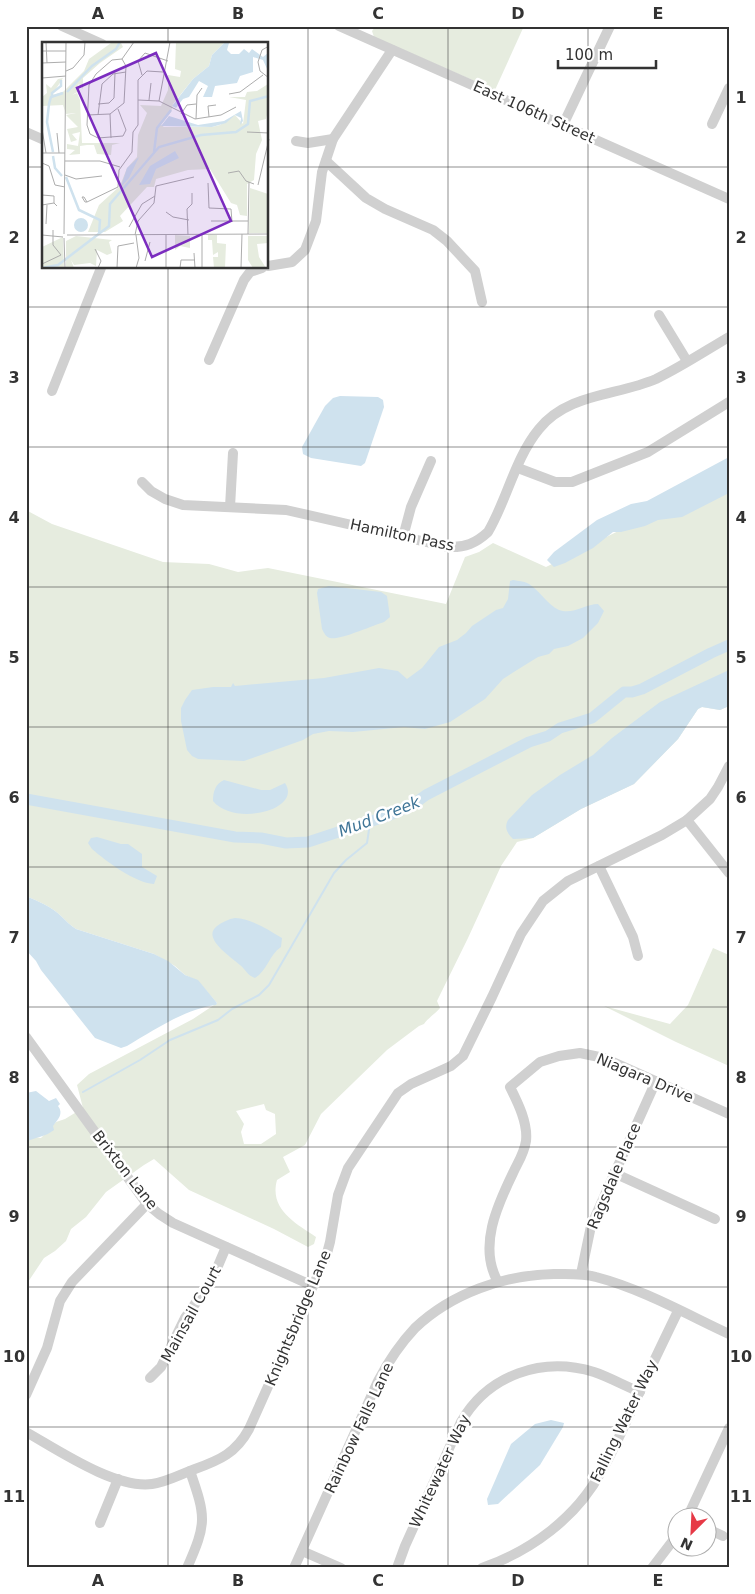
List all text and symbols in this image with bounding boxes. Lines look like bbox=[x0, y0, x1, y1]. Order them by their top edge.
text: A bbox=[92, 4, 105, 23]
text: B bbox=[232, 4, 244, 23]
text: C bbox=[372, 4, 384, 23]
text: D bbox=[511, 4, 525, 23]
text: E bbox=[653, 4, 663, 23]
scale bar bbox=[558, 38, 655, 70]
inset map bbox=[42, 42, 269, 269]
text: 100 m bbox=[565, 46, 613, 64]
street label: East 106th Street bbox=[470, 77, 598, 147]
text: 1 bbox=[8, 88, 20, 107]
text: 1 bbox=[735, 88, 747, 107]
text: 2 bbox=[8, 228, 20, 247]
text: 2 bbox=[735, 228, 747, 247]
text: 3 bbox=[8, 368, 20, 387]
text: 3 bbox=[735, 368, 747, 387]
text: 4 bbox=[8, 508, 20, 527]
text: 4 bbox=[735, 508, 747, 527]
street label: Hamilton Pass bbox=[348, 515, 456, 555]
text: 5 bbox=[8, 648, 20, 667]
text: 5 bbox=[735, 648, 747, 667]
text: 6 bbox=[8, 788, 20, 807]
text: 6 bbox=[735, 788, 747, 807]
water label: Mud Creek bbox=[336, 792, 423, 841]
text: 7 bbox=[8, 928, 20, 947]
text: 7 bbox=[735, 928, 747, 947]
street label: Niagara Drive bbox=[594, 1050, 696, 1106]
text: 8 bbox=[8, 1068, 20, 1087]
text: 8 bbox=[735, 1068, 747, 1087]
street label: Ragsdale Place bbox=[584, 1120, 644, 1232]
street label: Brixton Lane bbox=[89, 1127, 161, 1213]
text: 9 bbox=[8, 1207, 20, 1226]
text: 9 bbox=[735, 1207, 747, 1226]
street label: Knightsbridge Lane bbox=[261, 1248, 335, 1388]
street label: Mainsail Court bbox=[157, 1263, 225, 1365]
text: 10 bbox=[3, 1347, 25, 1366]
text: 10 bbox=[730, 1347, 752, 1366]
street label: Falling Water Way bbox=[587, 1357, 661, 1485]
street label: Rainbow Falls Lane bbox=[321, 1360, 397, 1496]
street label: Whitewater Way bbox=[406, 1411, 474, 1531]
text: 11 bbox=[3, 1487, 25, 1506]
text: 11 bbox=[730, 1487, 752, 1506]
north arrow bbox=[668, 1506, 718, 1556]
text: N bbox=[678, 1534, 695, 1554]
text: A bbox=[92, 1571, 105, 1590]
text: B bbox=[232, 1571, 244, 1590]
text: C bbox=[372, 1571, 384, 1590]
text: D bbox=[511, 1571, 525, 1590]
text: E bbox=[653, 1571, 663, 1590]

